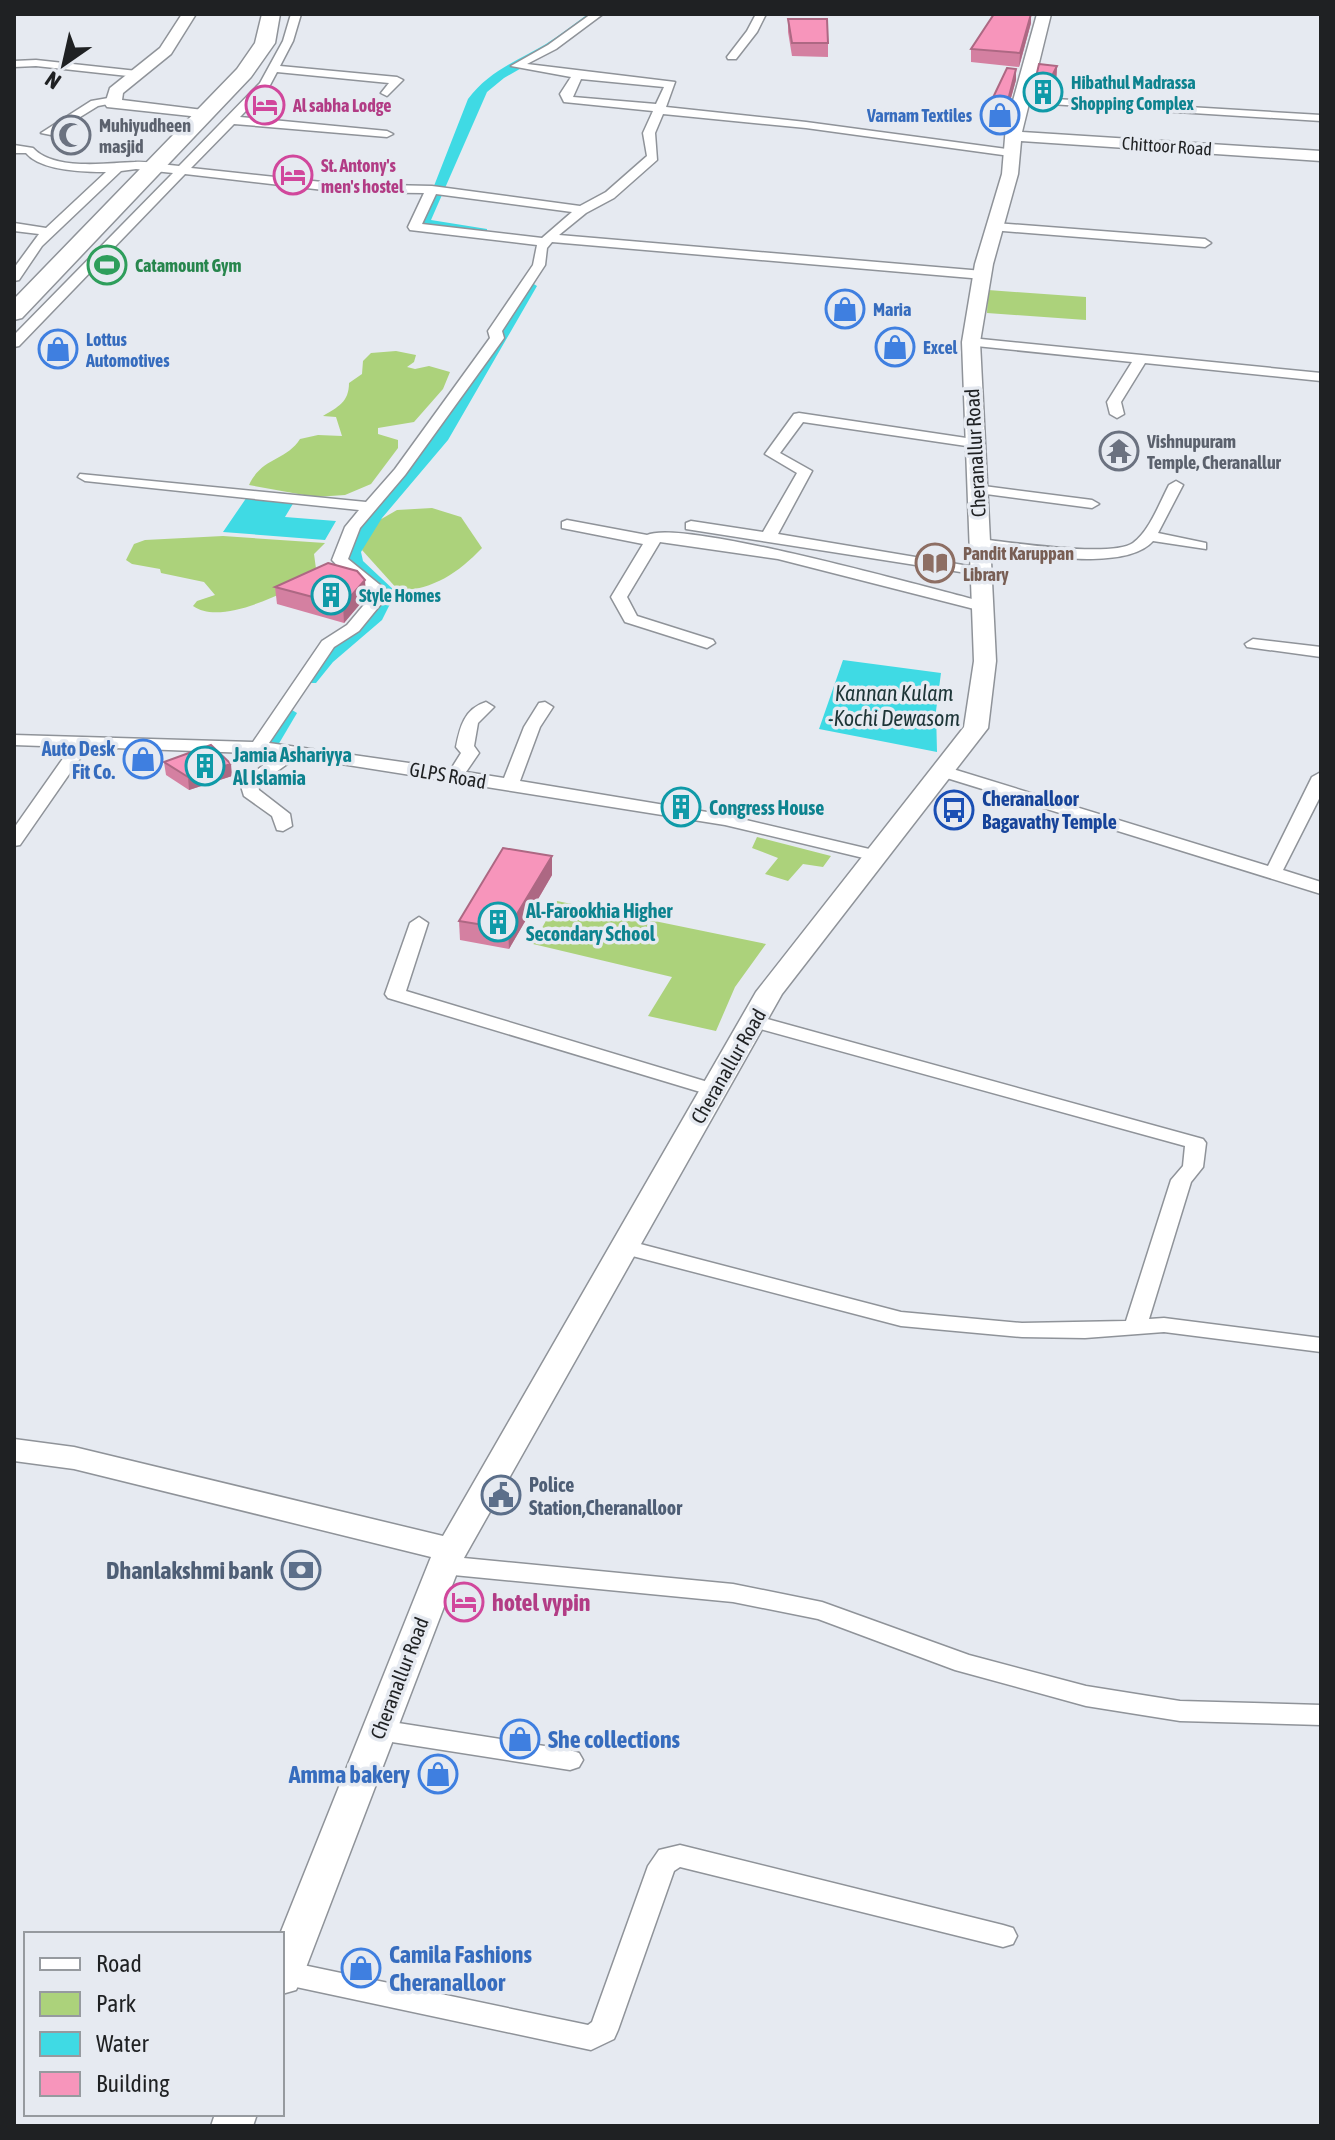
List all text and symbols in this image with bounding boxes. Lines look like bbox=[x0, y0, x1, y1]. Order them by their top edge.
north arrow bbox=[24, 24, 104, 104]
text: N bbox=[40, 66, 65, 95]
building icon: Hibathul Madrassa Shopping Complex bbox=[1022, 71, 1064, 113]
place label: Hibathul Madrassa Shopping Complex bbox=[1071, 72, 1196, 114]
hotel icon: Al sabha Lodge bbox=[244, 84, 286, 126]
shop icon: Varnam Textiles bbox=[979, 94, 1021, 136]
place label: Al sabha Lodge bbox=[292, 95, 391, 116]
place label: Varnam Textiles bbox=[866, 105, 973, 126]
mosque icon: Muhiyudheen masjid bbox=[50, 114, 92, 156]
place label: Muhiyudheen masjid bbox=[99, 115, 191, 157]
street label: Chittoor Road bbox=[1121, 132, 1213, 160]
hotel icon: St. Antony's men's hostel bbox=[272, 154, 314, 196]
place label: St. Antony's men's hostel bbox=[321, 155, 404, 197]
sports icon: Catamount Gym bbox=[86, 244, 128, 286]
place label: Catamount Gym bbox=[135, 255, 241, 276]
shop icon: Maria bbox=[824, 288, 866, 330]
place label: Maria bbox=[873, 299, 911, 320]
shop icon: Excel bbox=[874, 326, 916, 368]
shop icon: Lottus Automotives bbox=[37, 328, 79, 370]
place label: Lottus Automotives bbox=[85, 329, 170, 371]
place label: Excel bbox=[923, 337, 958, 358]
street label: Cheranallur Road bbox=[960, 388, 990, 518]
temple icon: Vishnupuram Temple, Cheranallur bbox=[1098, 430, 1140, 472]
place label: Vishnupuram Temple, Cheranallur bbox=[1146, 431, 1282, 473]
library icon: Pandit Karuppan Library bbox=[914, 542, 956, 584]
place label: Pandit Karuppan Library bbox=[963, 543, 1074, 585]
building icon: Style Homes bbox=[310, 574, 352, 616]
place label: Style Homes bbox=[359, 585, 441, 606]
water label: Kannan Kulam -Kochi Dewasom bbox=[828, 680, 960, 731]
place label: Auto Desk Fit Co. bbox=[41, 737, 115, 783]
shop icon: Auto Desk Fit Co. bbox=[122, 738, 164, 780]
place label: Jamia Ashariyya Al Islamia bbox=[232, 743, 352, 789]
building icon: Jamia Ashariyya Al Islamia bbox=[184, 745, 226, 787]
street label: GLPS Road bbox=[408, 757, 488, 793]
building icon: Congress House bbox=[660, 786, 702, 828]
place label: Cheranalloor Bagavathy Temple bbox=[982, 787, 1117, 833]
bus stop icon: Cheranalloor Bagavathy Temple bbox=[933, 789, 975, 831]
place label: Congress House bbox=[709, 796, 824, 819]
place label: Al-Farookhia Higher Secondary School bbox=[525, 899, 673, 945]
building icon: Al-Farookhia Higher Secondary School bbox=[477, 901, 519, 943]
street label: Cheranallur Road bbox=[686, 1005, 770, 1127]
place label: Police Station,Cheranalloor bbox=[529, 1473, 683, 1519]
public building icon: Police Station,Cheranalloor bbox=[480, 1474, 522, 1516]
bank icon: Dhanlakshmi bank bbox=[280, 1549, 322, 1591]
place label: Dhanlakshmi bank bbox=[106, 1557, 273, 1584]
hotel icon: hotel vypin bbox=[443, 1581, 485, 1623]
place label: hotel vypin bbox=[492, 1589, 590, 1616]
street label: Cheranallur Road bbox=[365, 1614, 433, 1742]
shop icon: She collections bbox=[499, 1718, 541, 1760]
place label: She collections bbox=[548, 1726, 681, 1753]
shop icon: Amma bakery bbox=[417, 1753, 459, 1795]
place label: Amma bakery bbox=[288, 1761, 410, 1788]
legend bbox=[24, 1932, 284, 2116]
place label: Camila Fashions Cheranalloor bbox=[389, 1941, 532, 1996]
shop icon: Camila Fashions Cheranalloor bbox=[340, 1947, 382, 1989]
text: Road bbox=[96, 1950, 142, 1977]
text: Park bbox=[96, 1990, 137, 2017]
text: Water bbox=[96, 2030, 149, 2057]
text: Building bbox=[96, 2070, 170, 2097]

